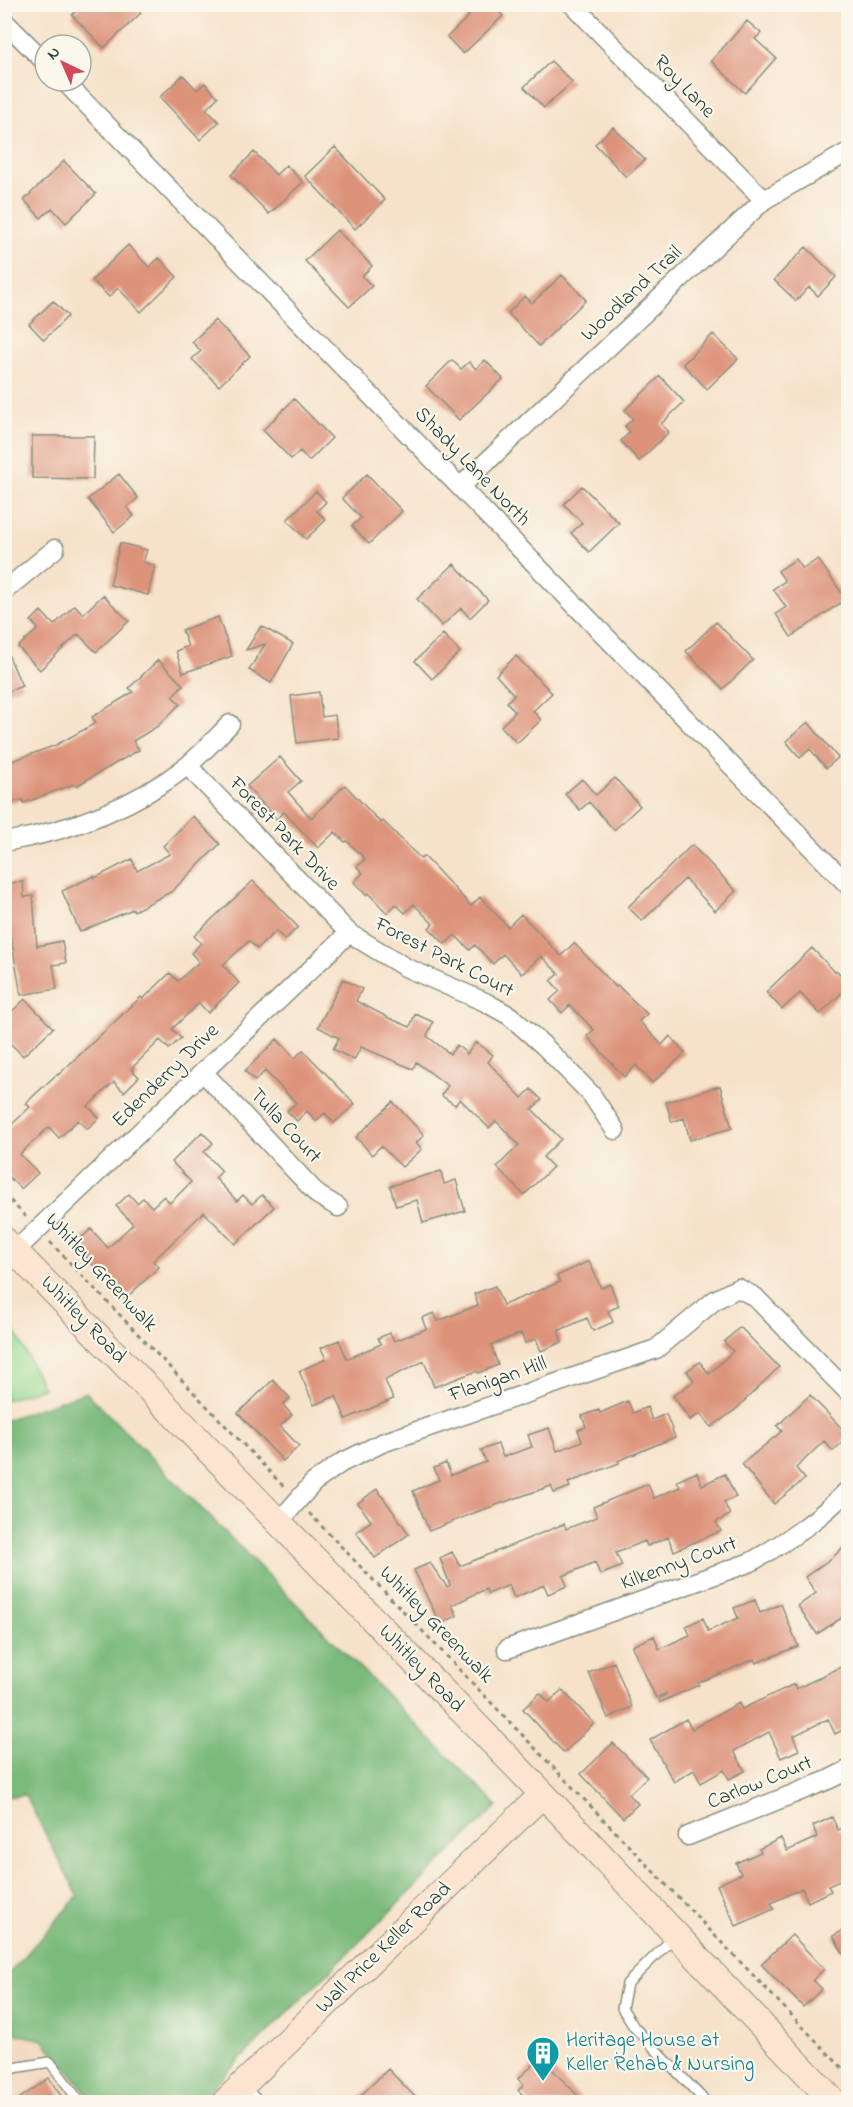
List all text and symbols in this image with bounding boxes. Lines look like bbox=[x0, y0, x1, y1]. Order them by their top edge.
north arrow bbox=[33, 33, 93, 93]
text: N bbox=[42, 41, 66, 66]
street label: Roy Lane bbox=[645, 48, 722, 127]
street label: Woodland Trail bbox=[574, 239, 690, 349]
street label: Shady Lane North bbox=[405, 400, 537, 535]
street label: Forest Park Drive bbox=[221, 769, 347, 898]
street label: Forest Park Court bbox=[368, 910, 519, 1006]
street label: Edenderry Drive bbox=[105, 1016, 228, 1137]
street label: Tulla Court bbox=[242, 1081, 328, 1171]
street label: Whitley Greenwalk bbox=[36, 1207, 165, 1341]
street label: Whitley Road bbox=[32, 1269, 133, 1372]
street label: Flanigan Hill bbox=[444, 1349, 552, 1413]
street label: Kilkenny Court bbox=[617, 1529, 742, 1601]
street label: Whitley Greenwalk bbox=[370, 1559, 501, 1693]
street label: Whitley Road bbox=[370, 1618, 471, 1721]
street label: Carlow Court bbox=[703, 1748, 817, 1818]
street label: Wall Price Keller Road bbox=[309, 1875, 459, 2021]
place label: Heritage House at Keller Rehab & Nursing bbox=[566, 2026, 754, 2082]
building icon: Heritage House at Keller Rehab & Nursing bbox=[525, 2035, 561, 2082]

